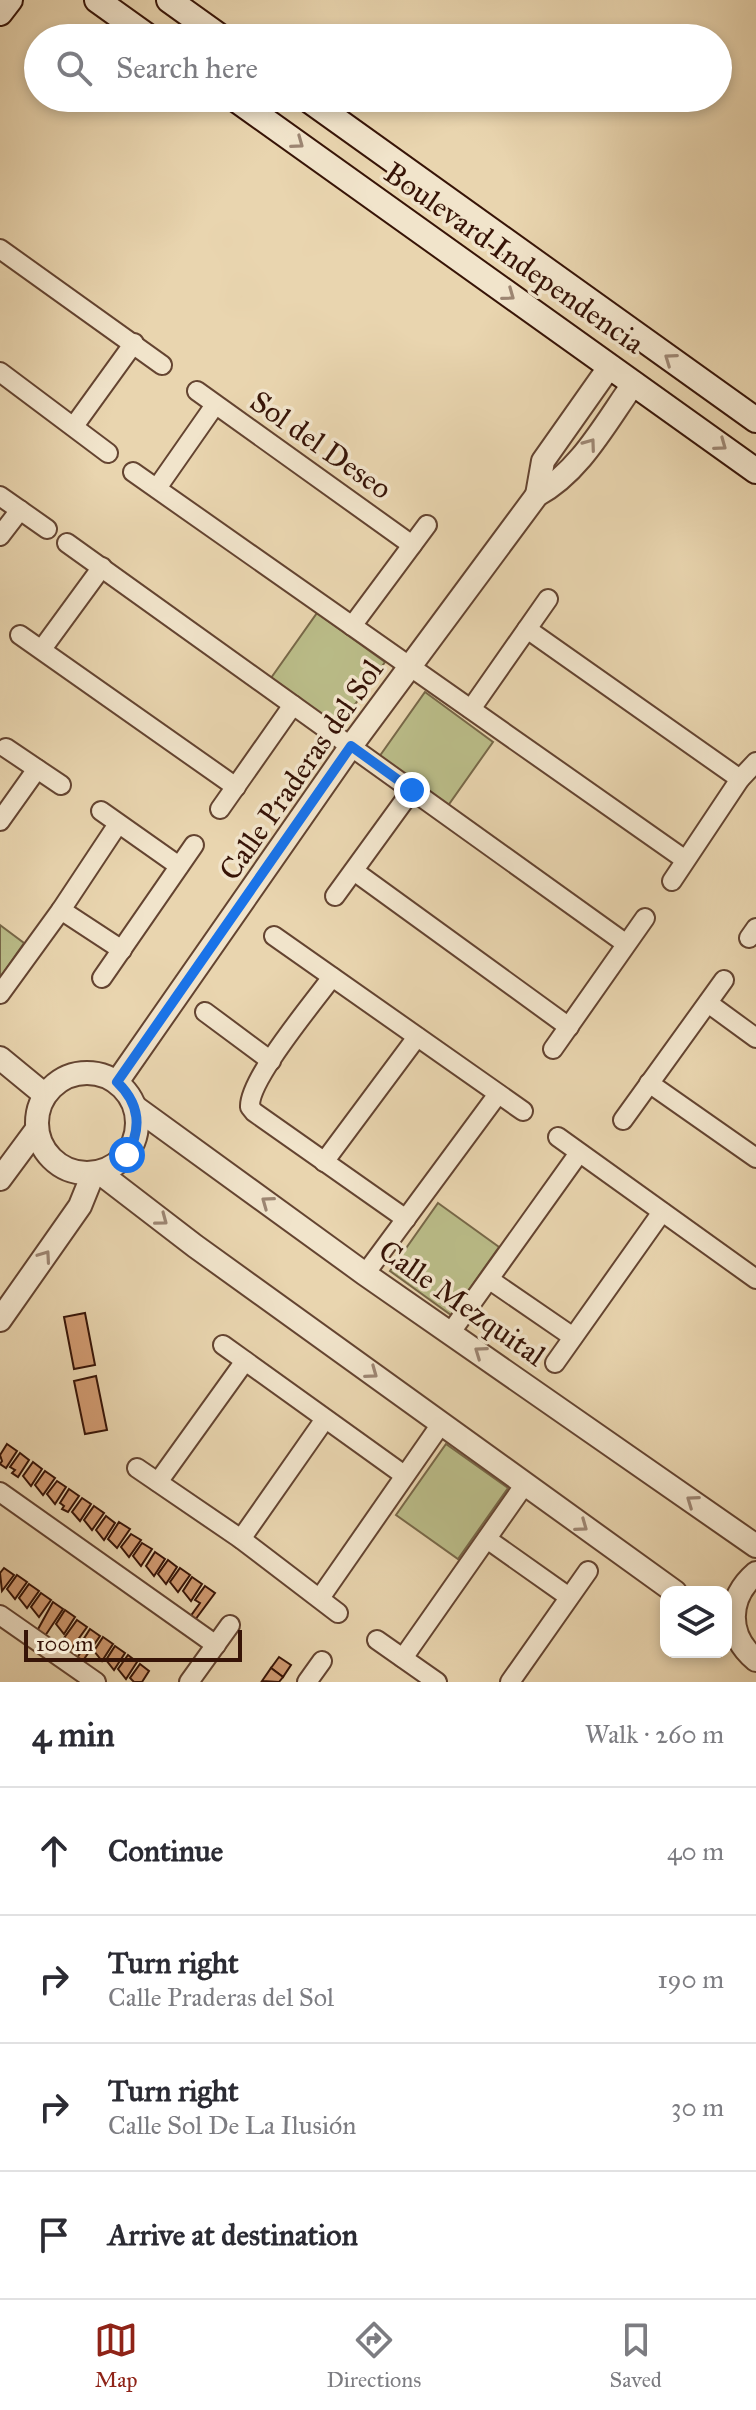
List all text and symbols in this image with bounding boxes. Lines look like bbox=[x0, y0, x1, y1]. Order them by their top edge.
search box bbox=[24, 24, 732, 112]
icon: search bbox=[52, 46, 96, 90]
text: Search here bbox=[116, 50, 258, 86]
one-way arrow bbox=[289, 133, 303, 148]
street label: Boulevard Independencia bbox=[377, 155, 651, 362]
one-way arrow bbox=[501, 285, 515, 299]
one-way arrow bbox=[664, 354, 678, 369]
street label: Sol del Deseo bbox=[243, 383, 399, 507]
one-way arrow bbox=[712, 436, 727, 450]
one-way arrow bbox=[580, 438, 595, 452]
street label: Calle Praderas del Sol bbox=[211, 652, 391, 887]
route end bbox=[394, 772, 430, 808]
route start bbox=[109, 1137, 145, 1173]
one-way arrow bbox=[261, 1197, 276, 1212]
one-way arrow bbox=[153, 1211, 168, 1225]
street label: Calle Mezquital bbox=[372, 1232, 553, 1374]
one-way arrow bbox=[35, 1251, 50, 1265]
one-way arrow bbox=[474, 1347, 488, 1362]
one-way arrow bbox=[363, 1363, 377, 1378]
one-way arrow bbox=[687, 1496, 701, 1511]
one-way arrow bbox=[574, 1516, 588, 1530]
map controls bbox=[660, 1586, 732, 1658]
button: layers bbox=[660, 1586, 732, 1658]
scale bar bbox=[24, 1626, 242, 1662]
text: 100 m bbox=[36, 1630, 93, 1657]
text: 4 min bbox=[32, 1714, 115, 1755]
text: Walk · 260 m bbox=[585, 1718, 724, 1750]
icon: ahead bbox=[32, 1829, 76, 1873]
text: Continue bbox=[108, 1833, 223, 1869]
text: 40 m bbox=[667, 1835, 724, 1867]
text: Turn right bbox=[108, 1945, 239, 1981]
icon: right bbox=[32, 1957, 76, 2001]
text: 190 m bbox=[657, 1963, 724, 1995]
text: Calle Praderas del Sol bbox=[108, 1981, 334, 2013]
text: Turn right bbox=[108, 2073, 239, 2109]
icon: right bbox=[32, 2085, 76, 2129]
text: 30 m bbox=[671, 2091, 724, 2123]
text: Calle Sol De La Ilusión bbox=[108, 2109, 356, 2141]
icon: arrive bbox=[32, 2213, 76, 2257]
text: Arrive at destination bbox=[108, 2217, 358, 2253]
tab: Map bbox=[94, 2318, 138, 2393]
tab: Directions bbox=[326, 2318, 421, 2393]
tab: Saved bbox=[610, 2318, 662, 2393]

